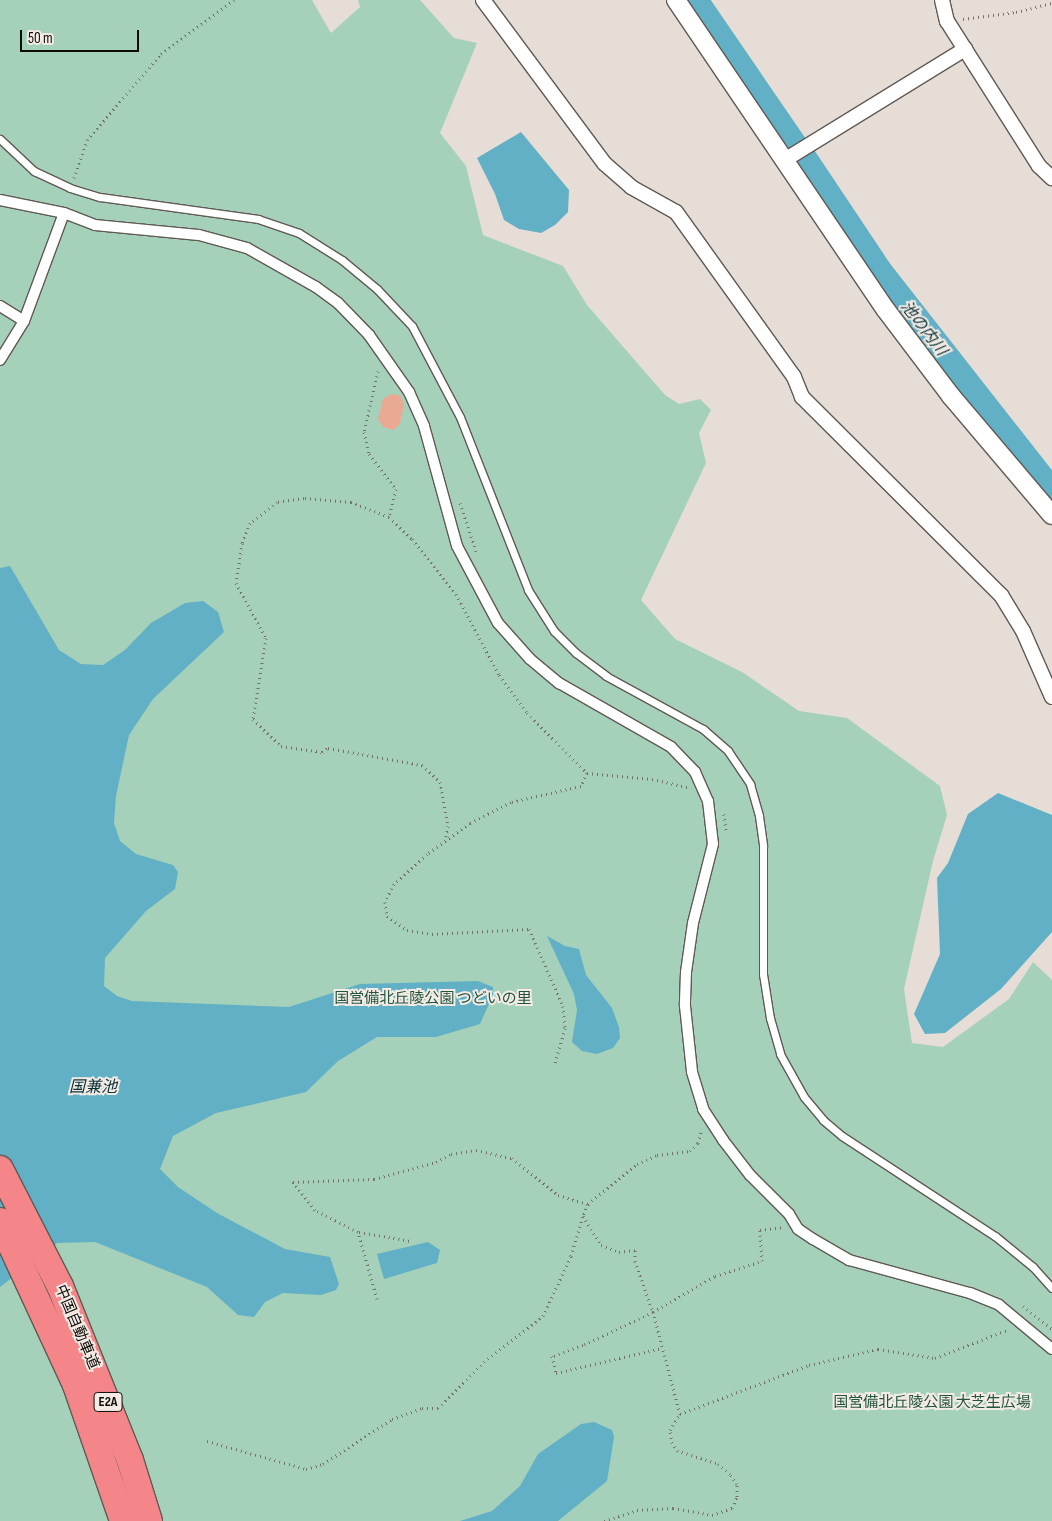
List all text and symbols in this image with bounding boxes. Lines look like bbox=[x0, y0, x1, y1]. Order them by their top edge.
scale bar bbox=[22, 20, 141, 52]
text: 50 m bbox=[28, 29, 53, 48]
water label: 池の内川 bbox=[896, 298, 950, 360]
park label: 国営備北丘陵公園 つどいの里 bbox=[334, 990, 532, 1008]
water label: 国兼池 bbox=[69, 1078, 117, 1098]
street label: 中国自動車道 bbox=[51, 1282, 103, 1372]
road number: E2A bbox=[93, 1390, 123, 1414]
park label: 国営備北丘陵公園 大芝生広場 bbox=[833, 1394, 1031, 1412]

